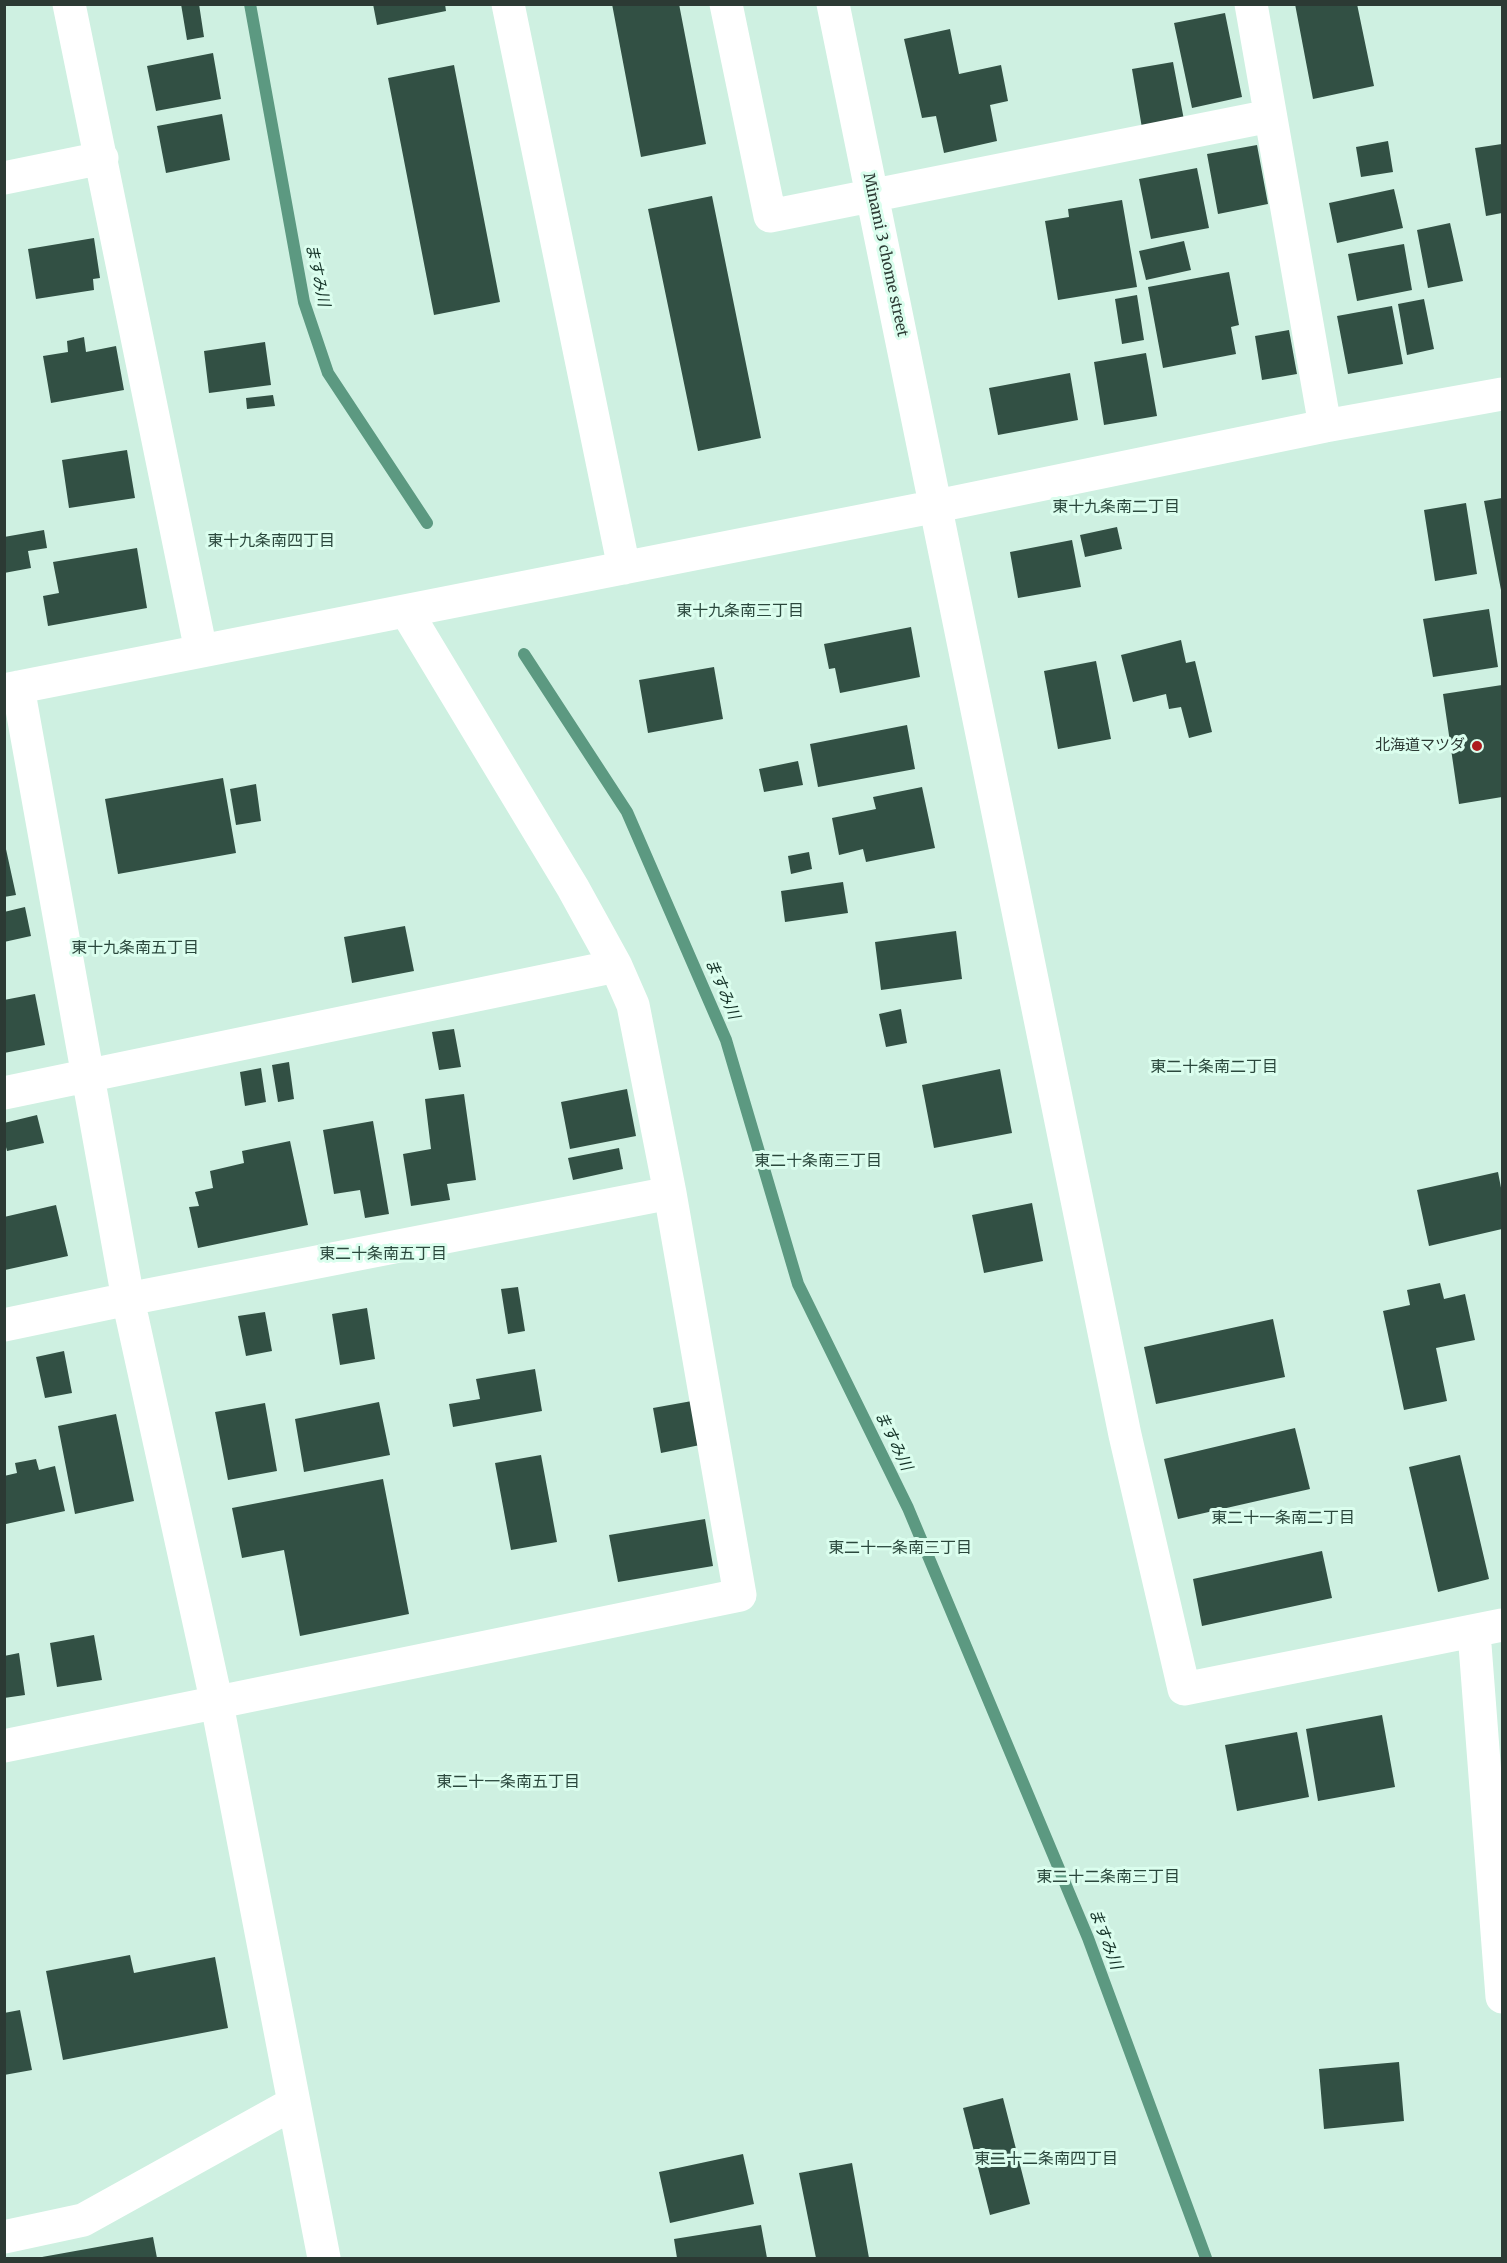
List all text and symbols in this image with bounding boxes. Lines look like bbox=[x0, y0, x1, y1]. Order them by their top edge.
street label: Minami 3 chome street bbox=[859, 172, 911, 338]
water label: ますみ川 bbox=[301, 242, 333, 308]
district label: 東十九条南二丁目 bbox=[1052, 497, 1180, 517]
district label: 東十九条南四丁目 bbox=[207, 531, 335, 551]
district label: 東十九条南三丁目 bbox=[676, 601, 804, 621]
place label: 北海道マツダ bbox=[1375, 737, 1465, 755]
marker: 北海道マツダ bbox=[1470, 739, 1484, 753]
district label: 東十九条南五丁目 bbox=[71, 938, 199, 958]
water label: ますみ川 bbox=[701, 956, 743, 1022]
district label: 東二十条南二丁目 bbox=[1150, 1057, 1278, 1077]
district label: 東二十条南三丁目 bbox=[754, 1151, 882, 1171]
district label: 東二十条南五丁目 bbox=[319, 1244, 447, 1264]
water label: ますみ川 bbox=[870, 1408, 916, 1474]
district label: 東二十一条南二丁目 bbox=[1211, 1508, 1355, 1528]
district label: 東二十一条南三丁目 bbox=[828, 1538, 972, 1558]
district label: 東二十一条南五丁目 bbox=[436, 1772, 580, 1792]
district label: 東二十二条南三丁目 bbox=[1036, 1867, 1180, 1887]
water label: ますみ川 bbox=[1085, 1906, 1125, 1972]
district label: 東二十二条南四丁目 bbox=[974, 2149, 1118, 2169]

